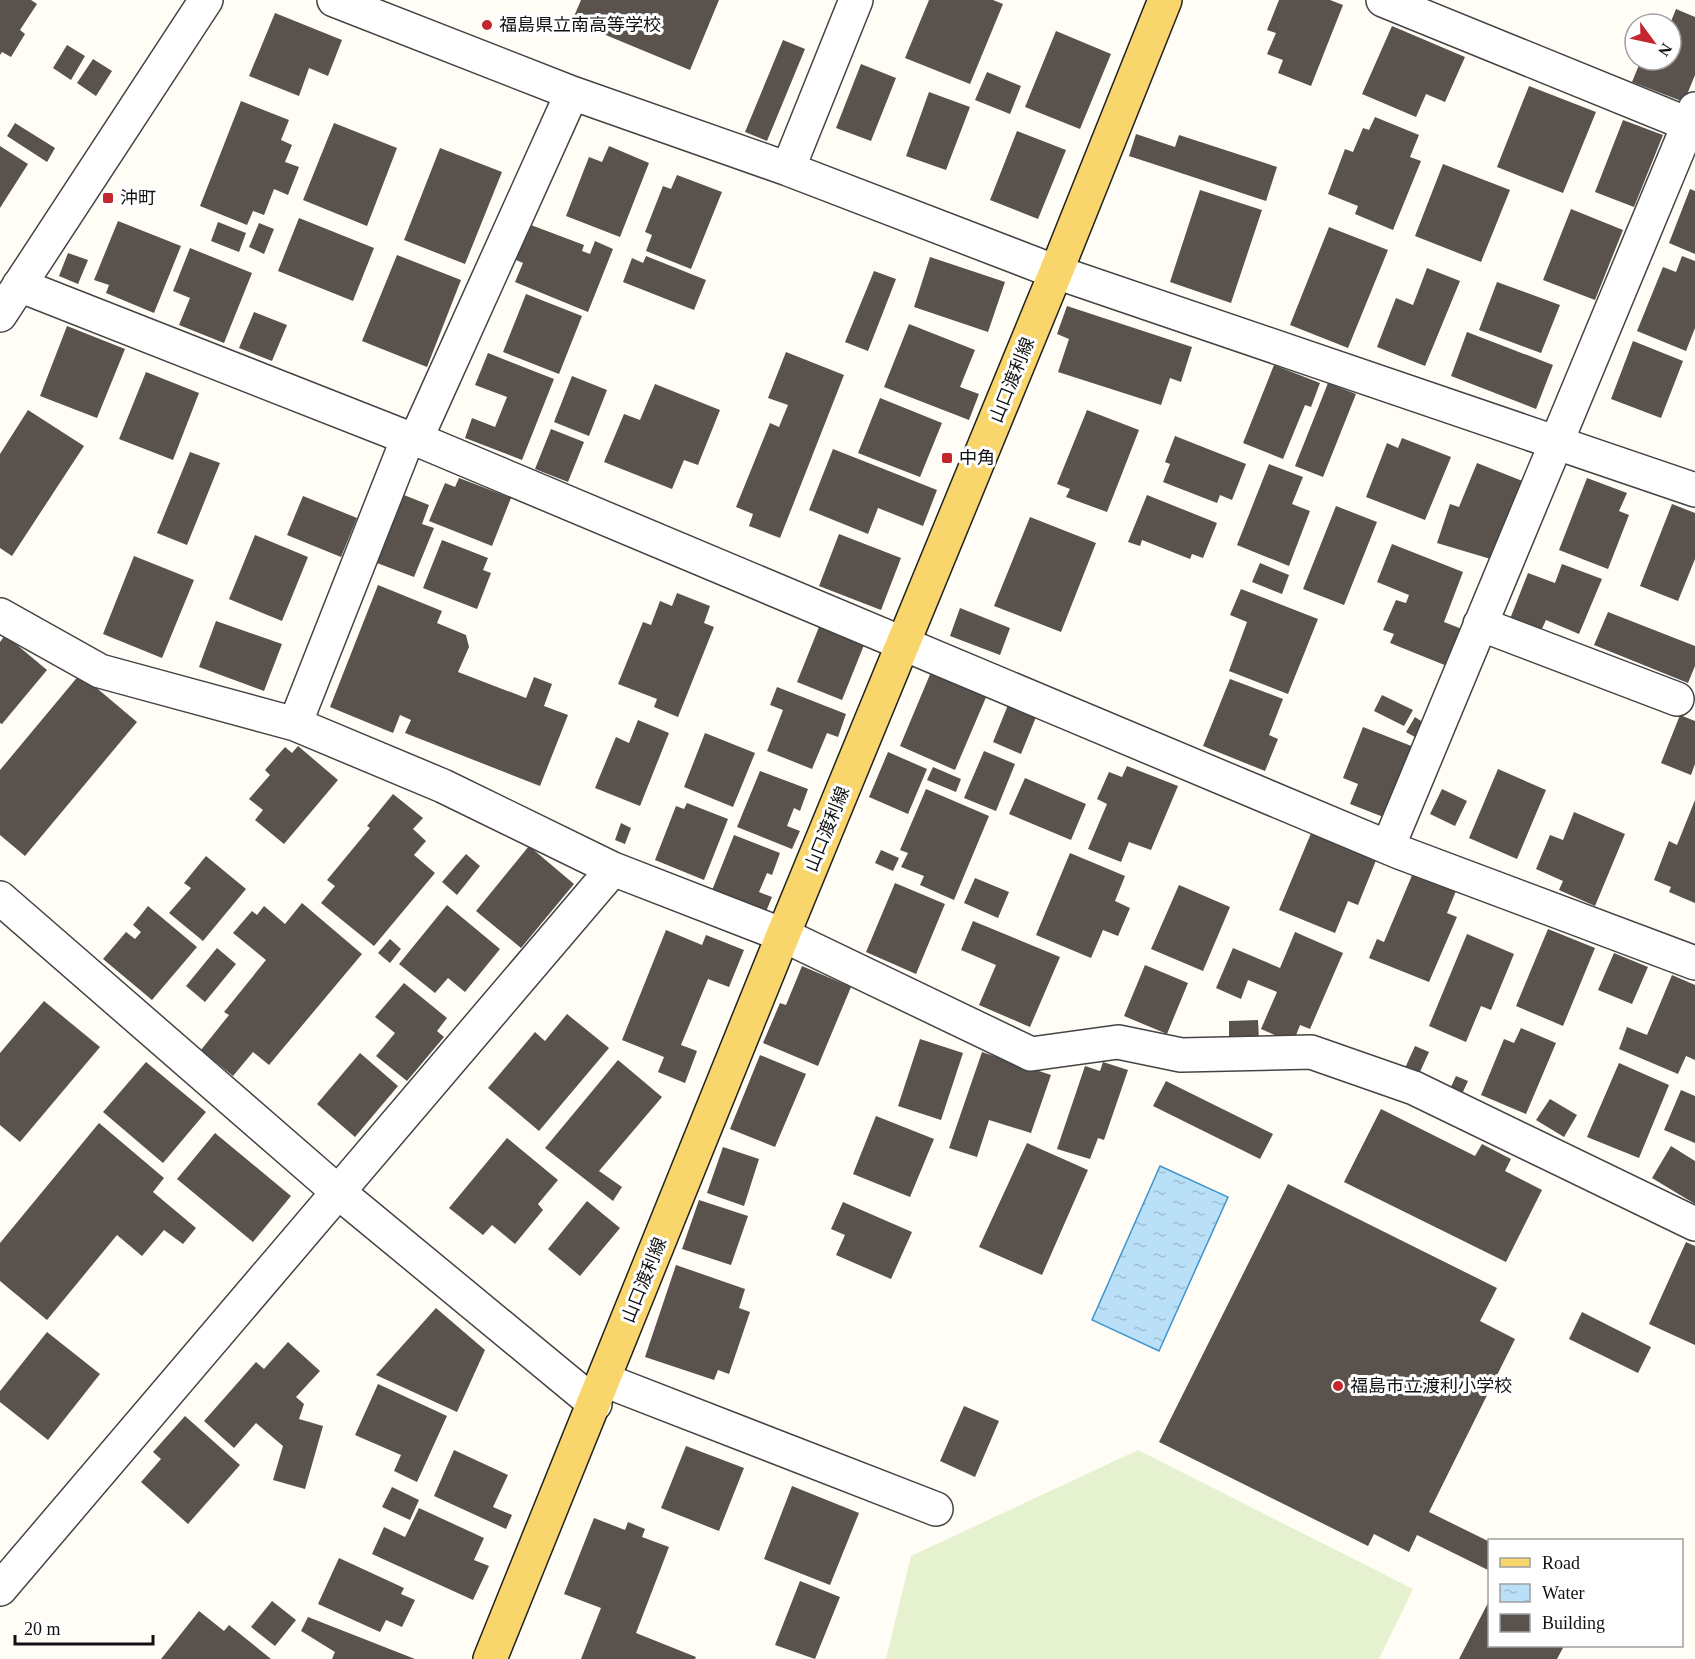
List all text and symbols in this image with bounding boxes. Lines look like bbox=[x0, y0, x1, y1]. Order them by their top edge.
north arrow bbox=[1623, 12, 1683, 72]
place label: 福島県立南高等学校 bbox=[499, 15, 661, 35]
marker: 福島県立南高等学校 bbox=[480, 18, 494, 32]
text: N bbox=[1655, 40, 1675, 60]
place label: 沖町 bbox=[120, 188, 156, 208]
marker: 沖町 bbox=[101, 191, 115, 205]
street label: 山口渡利線 bbox=[986, 335, 1038, 425]
place label: 中角 bbox=[959, 448, 995, 468]
marker: 中角 bbox=[940, 451, 954, 465]
street label: 山口渡利線 bbox=[801, 784, 853, 874]
street label: 山口渡利線 bbox=[618, 1235, 670, 1325]
place label: 福島市立渡利小学校 bbox=[1350, 1376, 1512, 1396]
marker: 福島市立渡利小学校 bbox=[1331, 1379, 1345, 1393]
legend bbox=[1488, 1539, 1683, 1647]
text: Road bbox=[1542, 1553, 1580, 1573]
text: Water bbox=[1542, 1583, 1585, 1603]
scale bar bbox=[15, 1608, 153, 1646]
text: Building bbox=[1542, 1613, 1605, 1633]
text: 20 m bbox=[24, 1619, 61, 1639]

